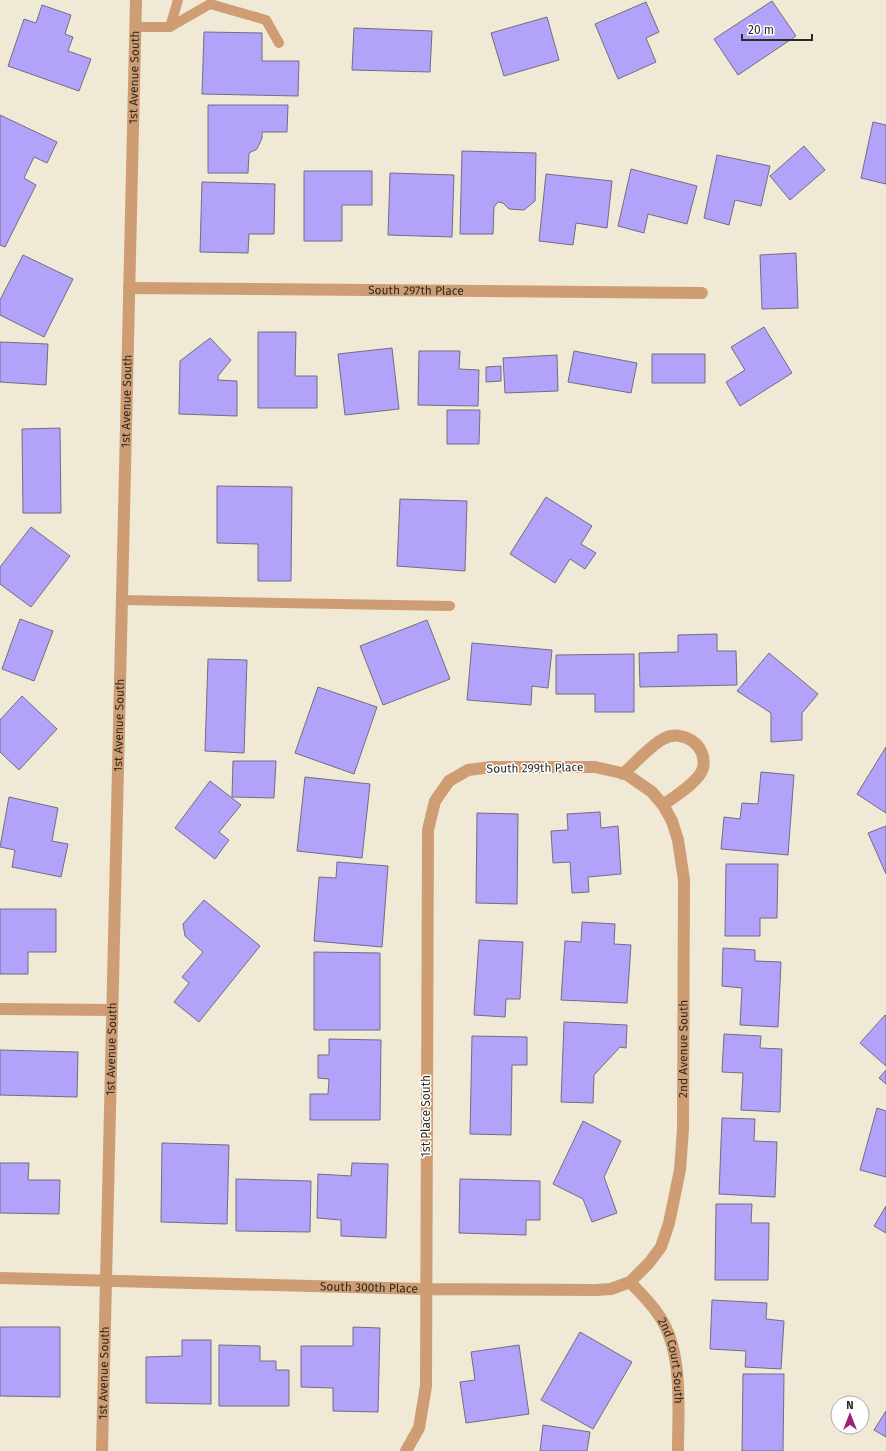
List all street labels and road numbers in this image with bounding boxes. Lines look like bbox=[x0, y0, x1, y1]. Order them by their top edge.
street label: 1st Avenue South bbox=[126, 31, 142, 124]
street label: South 297th Place bbox=[368, 283, 464, 298]
street label: 1st Avenue South bbox=[119, 354, 135, 448]
street label: 1st Avenue South bbox=[111, 678, 127, 772]
street label: South 299th Place bbox=[486, 760, 584, 776]
street label: 2nd Avenue South bbox=[676, 1000, 691, 1098]
street label: 1st Avenue South bbox=[103, 1002, 120, 1096]
street label: 1st Place South bbox=[419, 1075, 433, 1157]
street label: South 300th Place bbox=[320, 1279, 418, 1296]
street label: 2nd Court South bbox=[655, 1315, 686, 1404]
street label: 1st Avenue South bbox=[96, 1326, 112, 1420]

